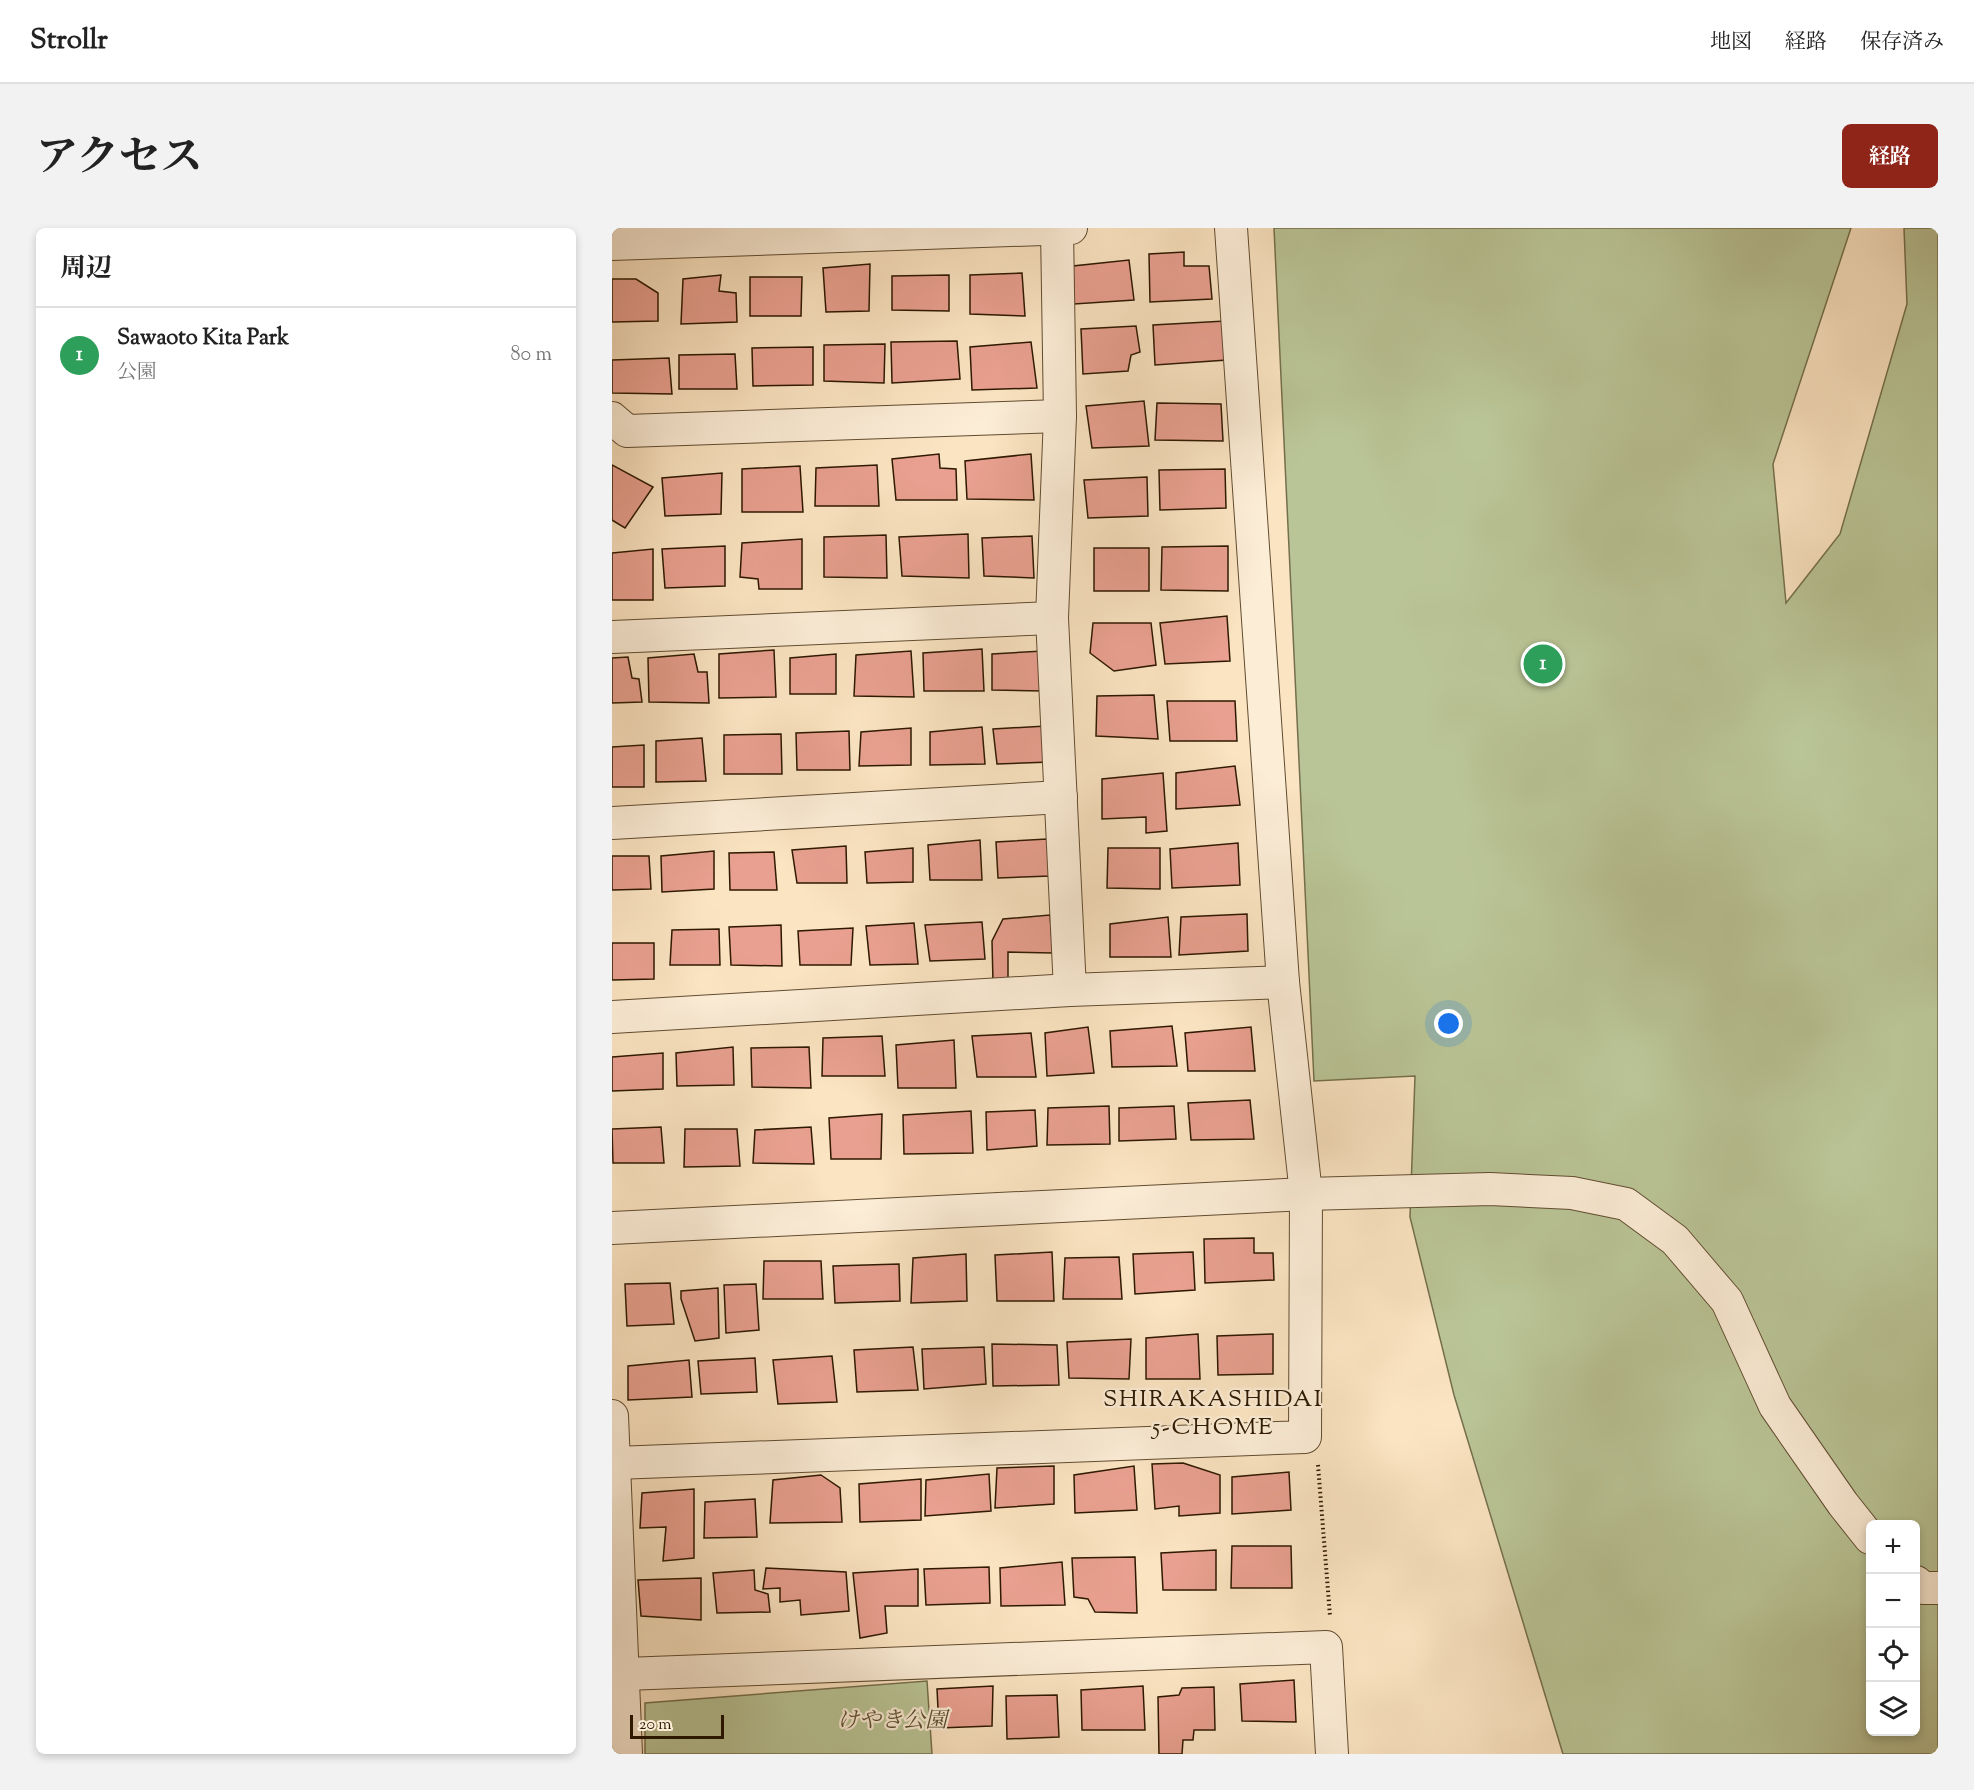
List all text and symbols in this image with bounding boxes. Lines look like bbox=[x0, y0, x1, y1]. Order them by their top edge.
text: Strollr bbox=[30, 21, 108, 61]
text: 地図 bbox=[1710, 28, 1752, 58]
text: 経路 bbox=[1785, 28, 1827, 58]
text: 保存済み bbox=[1860, 28, 1944, 58]
button: 経路 bbox=[1842, 124, 1938, 188]
text: アクセス bbox=[36, 130, 203, 190]
text: 周辺 bbox=[60, 251, 112, 288]
text: Sawaoto Kita Park bbox=[117, 323, 289, 355]
text: 1 bbox=[76, 341, 83, 370]
text: 80 m bbox=[511, 341, 552, 370]
text: 公園 bbox=[117, 359, 157, 388]
pin: 1 bbox=[1524, 642, 1562, 686]
your location bbox=[1434, 1009, 1463, 1038]
district label: SHIRAKASHIDAI 5-CHOME bbox=[1103, 1383, 1323, 1445]
map controls bbox=[1866, 1520, 1920, 1736]
button: + bbox=[1866, 1520, 1920, 1574]
button: − bbox=[1866, 1574, 1920, 1628]
button: locate bbox=[1866, 1628, 1920, 1682]
button: layers bbox=[1866, 1682, 1920, 1736]
park label: けやき公園 bbox=[837, 1706, 950, 1738]
scale bar bbox=[630, 1712, 724, 1740]
text: 20 m bbox=[639, 1714, 672, 1737]

